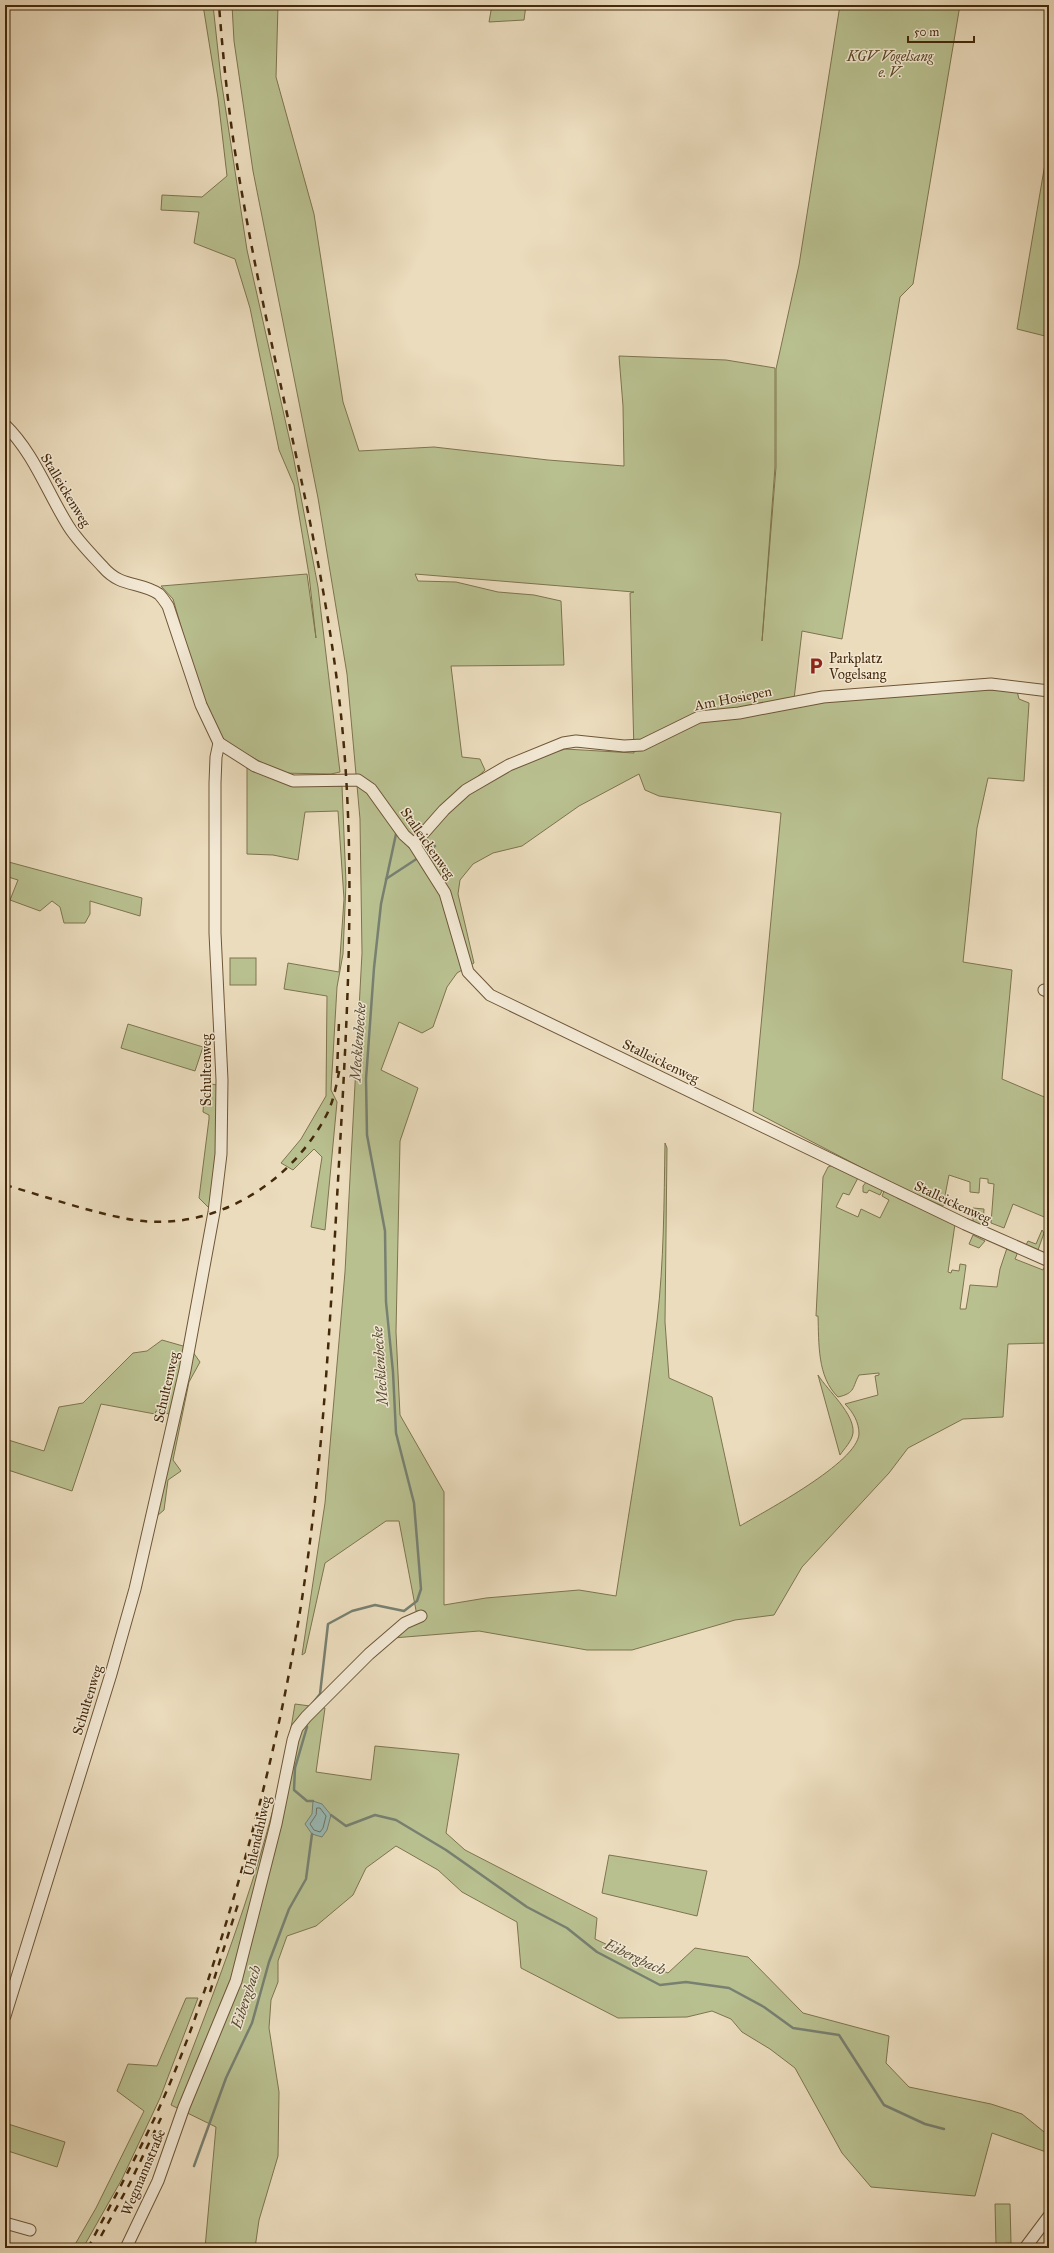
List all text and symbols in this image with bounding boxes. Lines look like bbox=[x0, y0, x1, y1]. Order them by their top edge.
scale bar bbox=[908, 18, 974, 44]
text: 50 m bbox=[914, 25, 939, 39]
park label: KGV Vogelsang e. V. bbox=[846, 48, 934, 81]
street label: Stalleickenweg bbox=[37, 450, 94, 531]
place label: Parkplatz Vogelsang bbox=[828, 650, 887, 683]
parking icon: Parkplatz Vogelsang bbox=[806, 656, 826, 676]
street label: Am Hosiepen bbox=[692, 683, 774, 715]
street label: Stalleickenweg bbox=[397, 804, 459, 883]
water label: Mecklenbecke bbox=[346, 1001, 370, 1084]
street label: Schultenweg bbox=[198, 1033, 215, 1106]
street label: Stalleickenweg bbox=[620, 1036, 702, 1087]
street label: Stalleickenweg bbox=[912, 1177, 994, 1228]
water label: Mecklenbecke bbox=[368, 1325, 392, 1408]
street label: Schultenweg bbox=[150, 1349, 183, 1424]
street label: Schultenweg bbox=[69, 1663, 106, 1737]
street label: Uhlendahlweg bbox=[240, 1794, 275, 1878]
water label: Eibergbach bbox=[601, 1935, 669, 1979]
water label: Eibergbach bbox=[227, 1962, 265, 2032]
street label: Wegmannstraße bbox=[118, 2126, 169, 2218]

